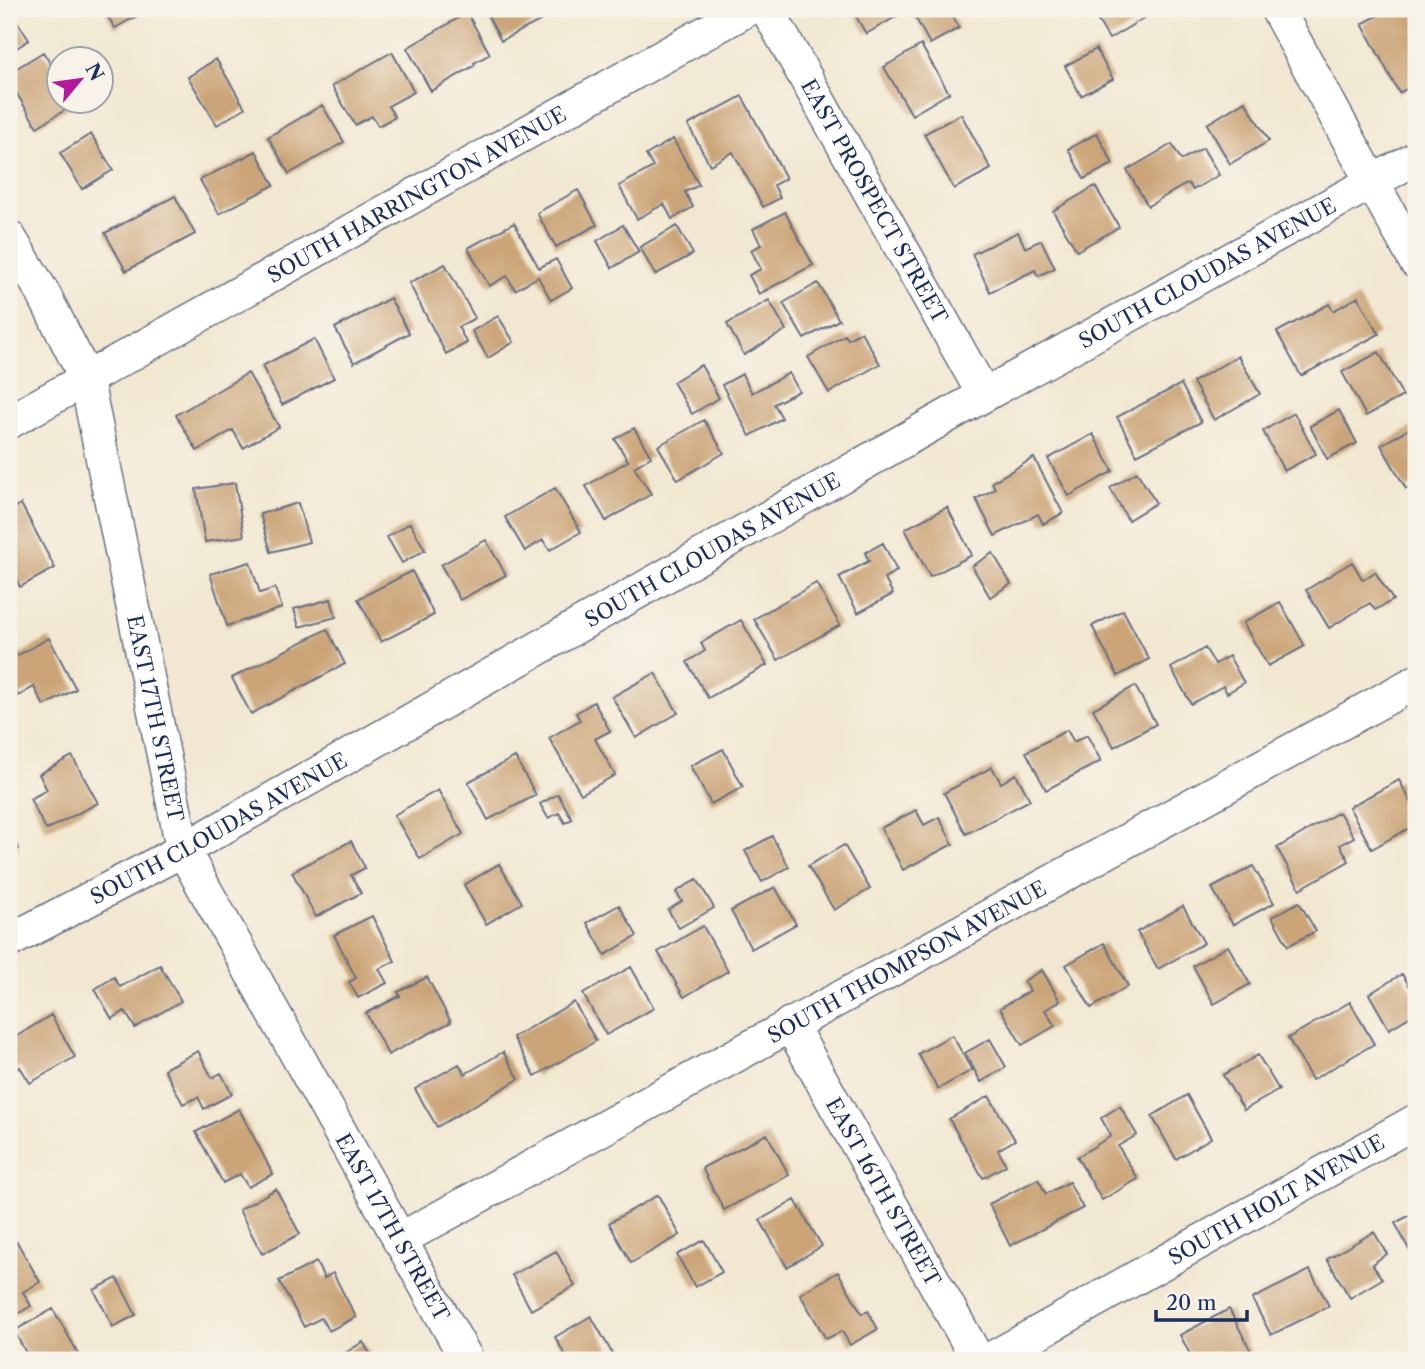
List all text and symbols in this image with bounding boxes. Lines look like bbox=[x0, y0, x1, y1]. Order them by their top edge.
north arrow bbox=[46, 46, 116, 116]
text: N bbox=[80, 59, 108, 85]
street label: EAST PROSPECT STREET bbox=[796, 74, 953, 327]
street label: SOUTH HARRINGTON AVENUE bbox=[263, 101, 570, 288]
street label: SOUTH CLOUDAS AVENUE bbox=[1074, 192, 1340, 353]
street label: SOUTH CLOUDAS AVENUE bbox=[580, 467, 844, 632]
street label: EAST 17TH STREET bbox=[122, 613, 189, 824]
street label: SOUTH CLOUDAS AVENUE bbox=[86, 747, 351, 909]
street label: SOUTH THOMPSON AVENUE bbox=[763, 875, 1050, 1048]
street label: EAST 16TH STREET bbox=[821, 1093, 947, 1290]
street label: EAST 17TH STREET bbox=[331, 1129, 455, 1325]
street label: SOUTH HOLT AVENUE bbox=[1164, 1129, 1389, 1270]
scale bar bbox=[1156, 1278, 1246, 1322]
text: 20 m bbox=[1166, 1290, 1217, 1315]

